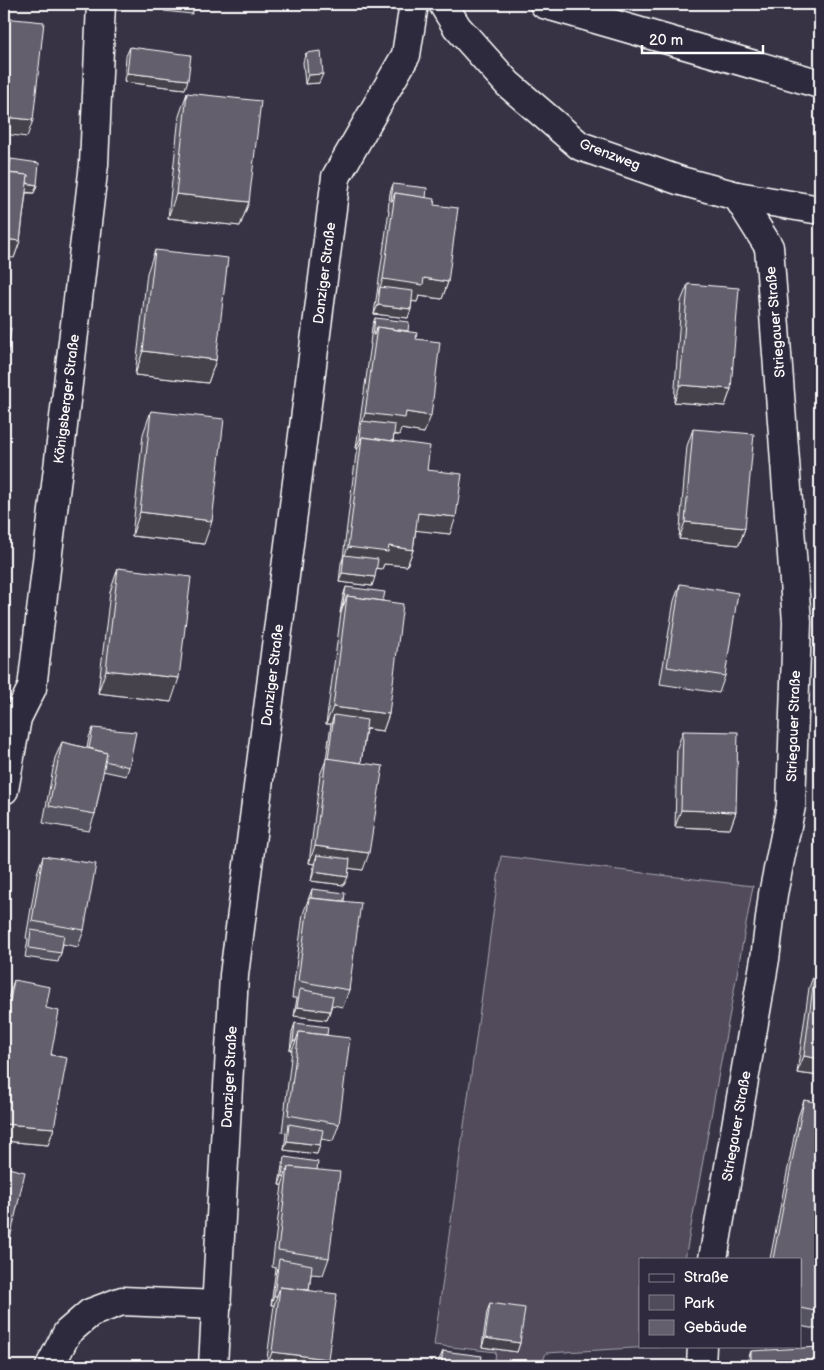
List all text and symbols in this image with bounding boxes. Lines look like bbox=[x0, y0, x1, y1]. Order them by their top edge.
scale bar bbox=[642, 22, 763, 54]
text: 20 m bbox=[649, 31, 683, 50]
street label: Grenzweg bbox=[577, 135, 643, 174]
street label: Danziger Straße bbox=[310, 221, 339, 325]
street label: Striegauer Straße bbox=[762, 266, 789, 378]
street label: Königsberger Straße bbox=[50, 333, 83, 465]
street label: Danziger Straße bbox=[258, 623, 287, 727]
street label: Striegauer Straße bbox=[783, 670, 804, 782]
street label: Danziger Straße bbox=[218, 1025, 241, 1129]
street label: Striegauer Straße bbox=[718, 1070, 755, 1183]
legend bbox=[639, 1258, 802, 1348]
text: Straße bbox=[684, 1268, 729, 1287]
text: Park bbox=[684, 1294, 715, 1313]
text: Gebäude bbox=[684, 1318, 747, 1337]

